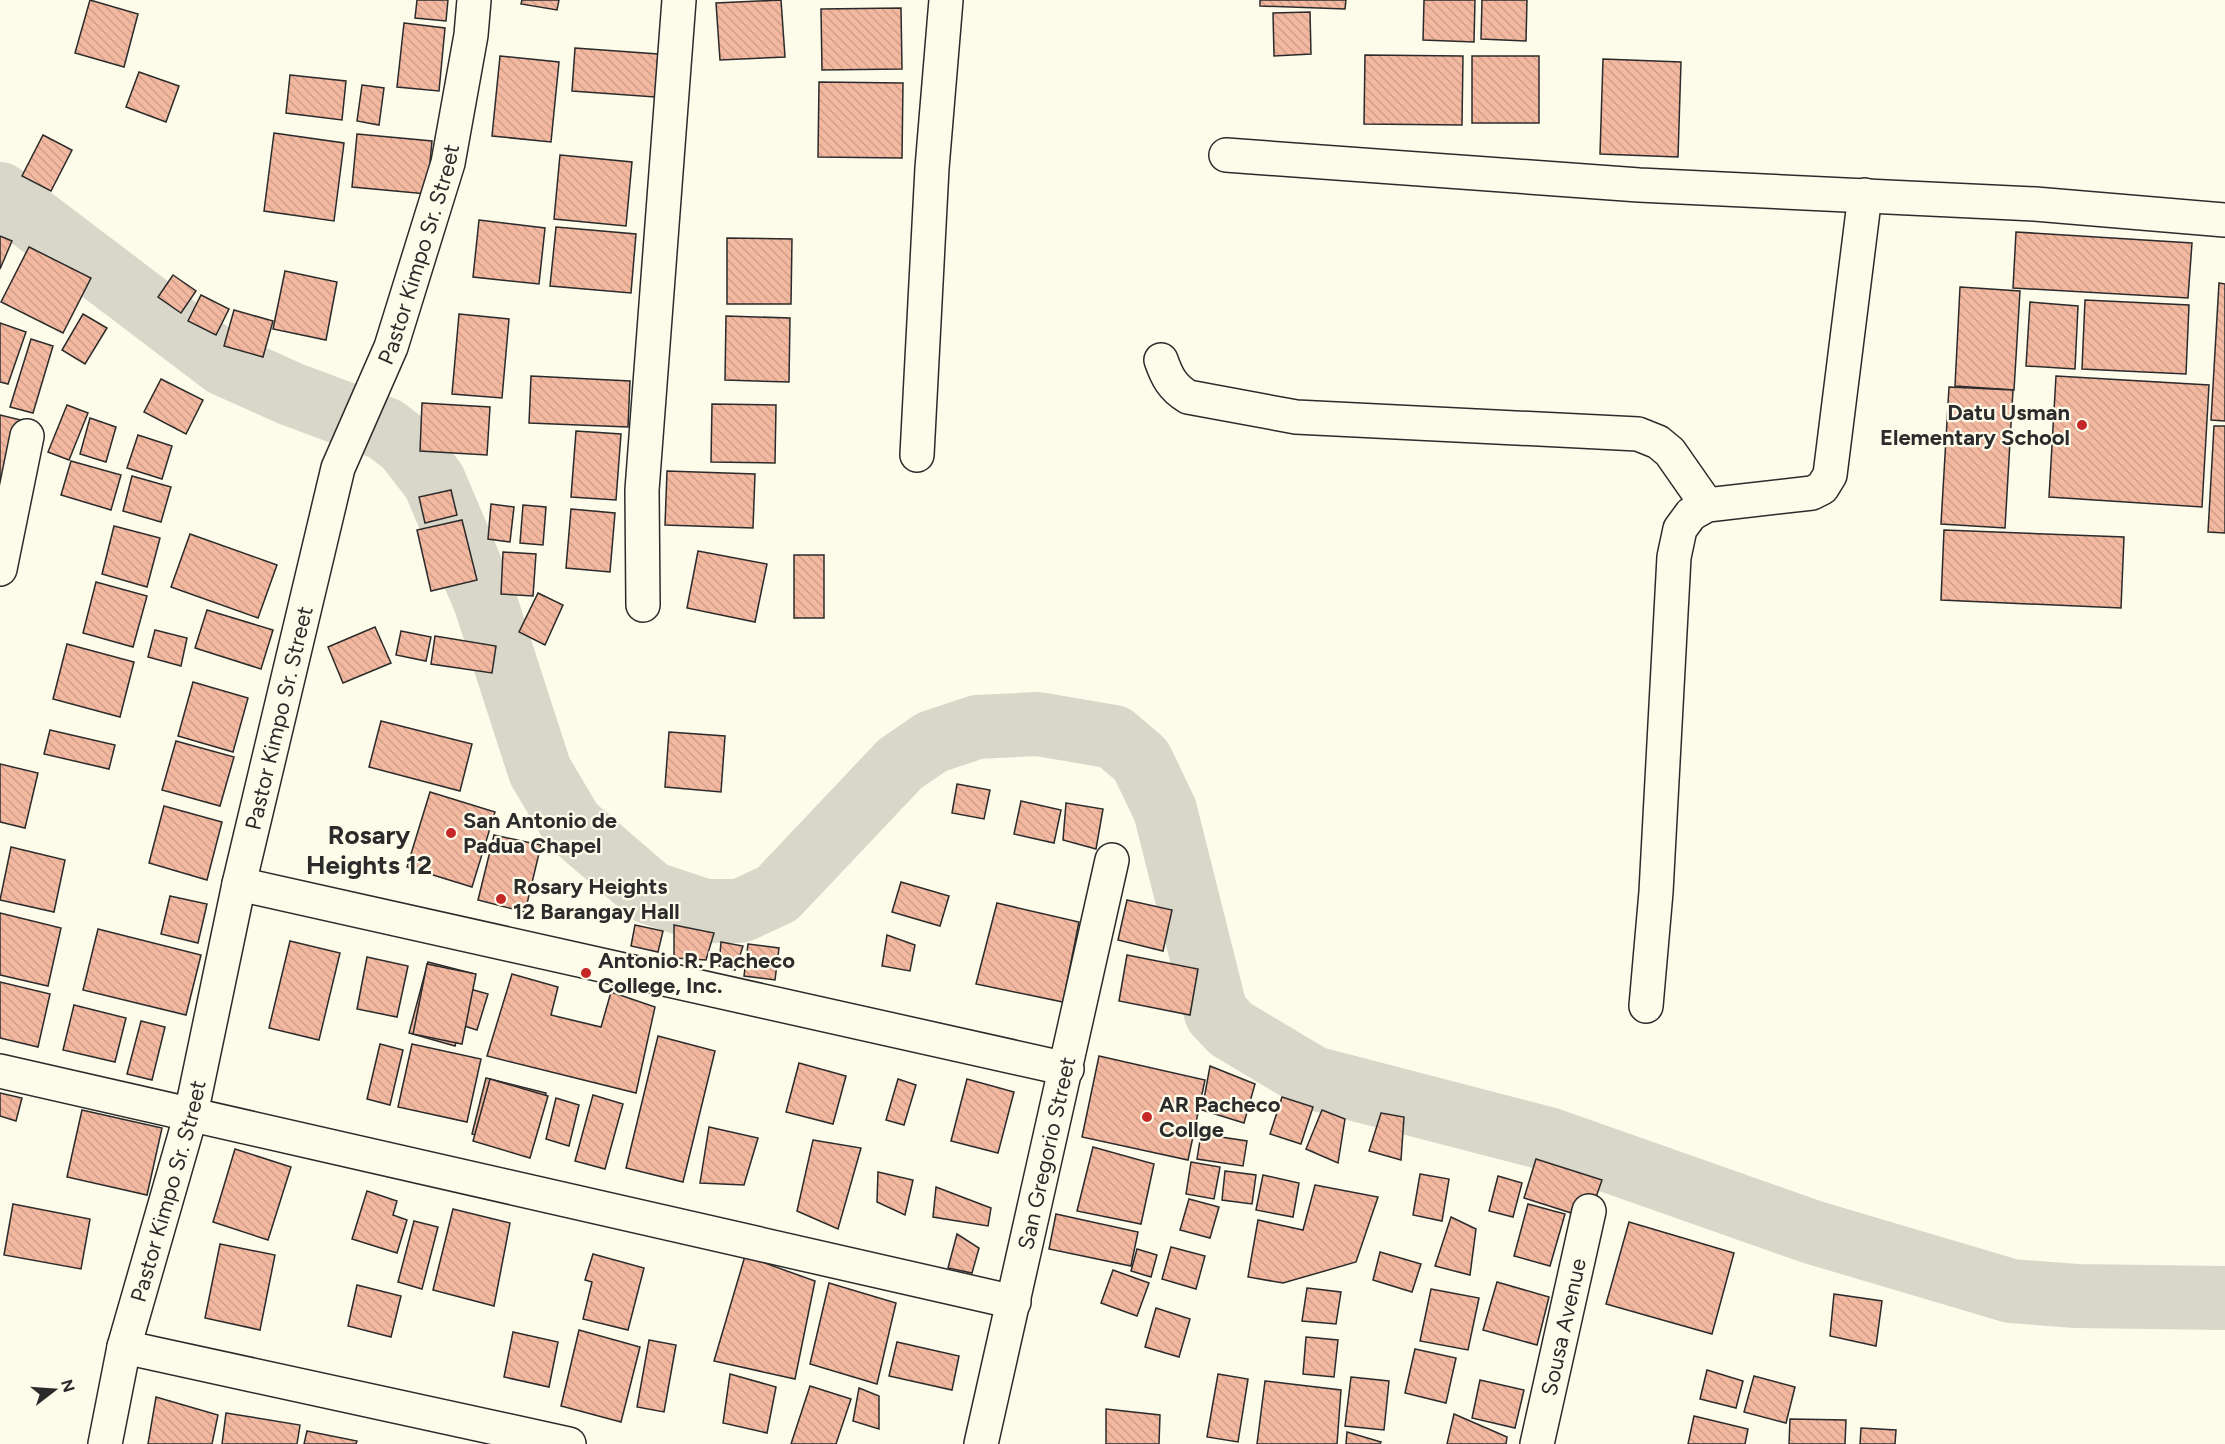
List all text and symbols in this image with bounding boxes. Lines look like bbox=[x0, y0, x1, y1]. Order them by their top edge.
street label: Pastor Kimpo Sr. Street bbox=[372, 142, 465, 368]
place label: Datu Usman Elementary School bbox=[1880, 399, 2070, 451]
marker: Datu Usman Elementary School bbox=[2075, 418, 2089, 432]
street label: Pastor Kimpo Sr. Street bbox=[239, 603, 318, 832]
place label: San Antonio de Padua Chapel bbox=[463, 807, 617, 859]
district label: Rosary Heights 12 bbox=[306, 819, 432, 881]
marker: San Antonio de Padua Chapel bbox=[444, 826, 458, 840]
place label: Rosary Heights 12 Barangay Hall bbox=[513, 873, 680, 925]
marker: Rosary Heights 12 Barangay Hall bbox=[494, 892, 508, 906]
place label: Antonio R. Pacheco College, Inc. bbox=[598, 947, 795, 999]
marker: Antonio R. Pacheco College, Inc. bbox=[579, 966, 593, 980]
street label: San Gregorio Street bbox=[1012, 1054, 1081, 1252]
street label: Pastor Kimpo Sr. Street bbox=[124, 1078, 211, 1305]
place label: AR Pacheco Collge bbox=[1159, 1091, 1281, 1143]
marker: AR Pacheco Collge bbox=[1140, 1110, 1154, 1124]
street label: Sousa Avenue bbox=[1535, 1256, 1592, 1398]
north arrow bbox=[24, 1360, 84, 1420]
text: N bbox=[57, 1377, 79, 1394]

